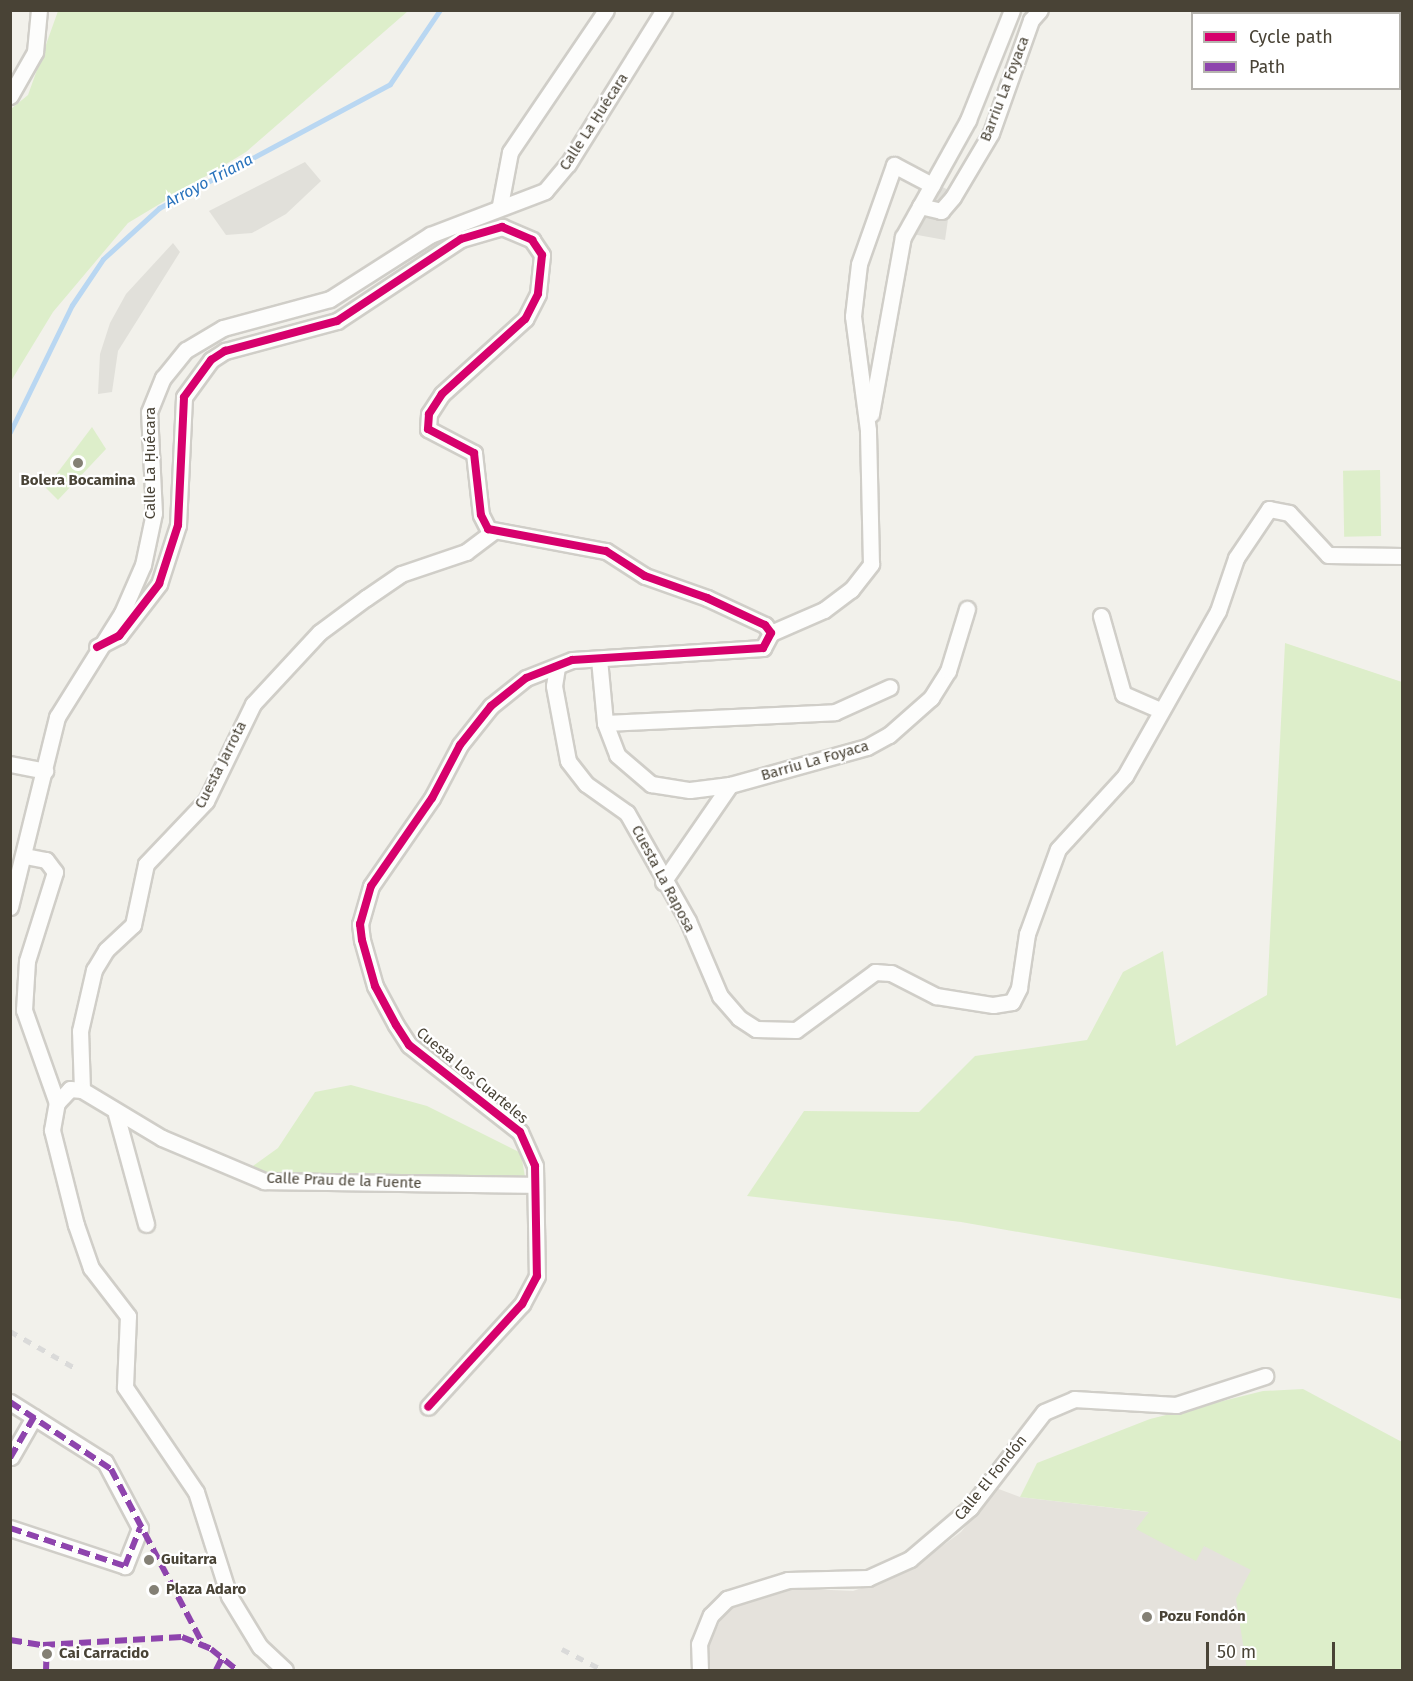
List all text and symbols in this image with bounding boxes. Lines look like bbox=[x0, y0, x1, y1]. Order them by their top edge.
legend bbox=[1191, 12, 1401, 90]
text: Cycle path bbox=[1249, 26, 1333, 48]
street label: Barriu La Foyaca bbox=[977, 34, 1033, 144]
text: Path bbox=[1249, 56, 1285, 78]
street label: Calle La Ḥuécara bbox=[556, 70, 632, 174]
water label: Arroyo Triana bbox=[162, 150, 256, 212]
street label: Calle La Ḥuécara bbox=[142, 407, 160, 519]
marker: Bolera Bocamina bbox=[71, 456, 85, 470]
place label: Bolera Bocamina bbox=[21, 472, 135, 490]
street label: Cuesta Jarrota bbox=[191, 718, 251, 812]
street label: Barriu La Foyaca bbox=[759, 737, 871, 785]
street label: Cuesta La Raposa bbox=[627, 822, 699, 936]
street label: Cuesta Los Cuarteles bbox=[413, 1024, 531, 1128]
street label: Calle Prau de la Fuente bbox=[266, 1169, 422, 1193]
street label: Calle El Fondón bbox=[951, 1432, 1031, 1524]
place label: Guitarra bbox=[161, 1551, 217, 1569]
marker: Guitarra bbox=[142, 1553, 156, 1567]
place label: Plaza Adaro bbox=[166, 1581, 246, 1599]
marker: Plaza Adaro bbox=[147, 1583, 161, 1597]
place label: Pozu Fondón bbox=[1159, 1608, 1246, 1626]
marker: Pozu Fondón bbox=[1140, 1610, 1154, 1624]
scale bar bbox=[1209, 1630, 1338, 1668]
text: 50 m bbox=[1217, 1641, 1256, 1663]
place label: Cai Carracido bbox=[59, 1645, 149, 1663]
marker: Cai Carracido bbox=[40, 1647, 54, 1661]

